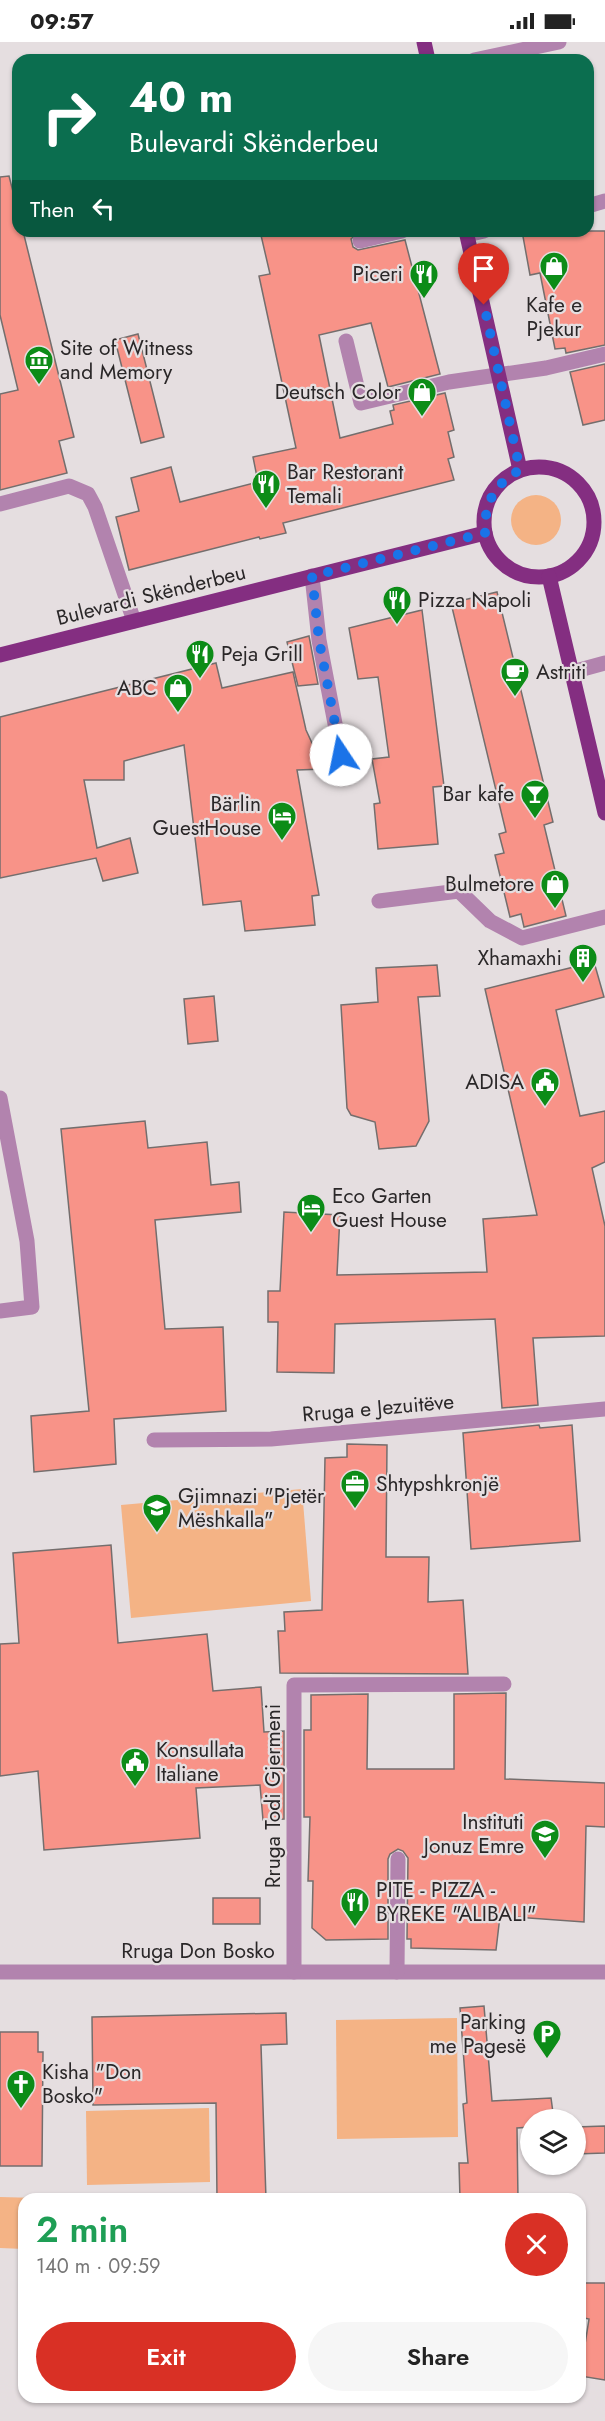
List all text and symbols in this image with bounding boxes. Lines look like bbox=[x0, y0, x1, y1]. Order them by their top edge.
text: 09:57 bbox=[30, 5, 94, 37]
text: 40 m bbox=[129, 67, 233, 128]
icon: right bbox=[30, 78, 108, 156]
text: Bulevardi Skënderbeu bbox=[129, 123, 379, 162]
icon: left bbox=[87, 192, 120, 225]
text: Then bbox=[30, 193, 75, 225]
pin bbox=[458, 243, 509, 305]
shop icon: Kafe e Pjekur bbox=[538, 250, 570, 292]
icon: arrive bbox=[467, 252, 500, 285]
restaurant icon: Piceri bbox=[408, 258, 440, 300]
place label: Piceri bbox=[353, 259, 403, 289]
place label: Kafe e Pjekur bbox=[526, 290, 582, 344]
place label: Site of Witness and Memory bbox=[60, 333, 193, 387]
museum icon: Site of Witness and Memory bbox=[23, 344, 55, 386]
shop icon: Deutsch Color bbox=[406, 376, 438, 418]
place label: Deutsch Color bbox=[275, 377, 402, 407]
place label: Bar Restorant Temali bbox=[287, 457, 403, 511]
restaurant icon: Bar Restorant Temali bbox=[250, 468, 282, 510]
street label: Bulevardi Skënderbeu bbox=[53, 557, 249, 633]
restaurant icon: Pizza Napoli bbox=[381, 584, 413, 626]
place label: Pizza Napoli bbox=[418, 585, 531, 615]
restaurant icon: Peja Grill bbox=[184, 638, 216, 680]
place label: Peja Grill bbox=[221, 639, 303, 669]
cafe icon: Astriti bbox=[499, 656, 531, 698]
place label: Astriti bbox=[536, 657, 587, 687]
shop icon: ABC bbox=[162, 672, 194, 714]
place label: ABC bbox=[117, 673, 157, 703]
position arrow bbox=[309, 723, 373, 787]
bar icon: Bar kafe bbox=[519, 778, 551, 820]
place label: Bar kafe bbox=[443, 779, 514, 809]
place label: Bärlin GuestHouse bbox=[153, 789, 261, 843]
hotel icon: Bärlin GuestHouse bbox=[266, 800, 298, 842]
shop icon: Bulmetore bbox=[539, 868, 571, 910]
place label: Bulmetore bbox=[445, 869, 534, 899]
building icon: Xhamaxhi bbox=[567, 942, 599, 984]
place label: Xhamaxhi bbox=[477, 943, 562, 973]
public building icon: ADISA bbox=[529, 1066, 561, 1108]
place label: ADISA bbox=[465, 1067, 524, 1097]
place label: Eco Garten Guest House bbox=[332, 1181, 447, 1235]
hotel icon: Eco Garten Guest House bbox=[295, 1192, 327, 1234]
street label: Rruga e Jezuitëve bbox=[301, 1386, 455, 1430]
office icon: Shtypshkronjë bbox=[339, 1468, 371, 1510]
place label: Shtypshkronjë bbox=[376, 1469, 499, 1499]
place label: Gjimnazi "Pjetër Mëshkalla" bbox=[178, 1481, 325, 1535]
school or university icon: Gjimnazi "Pjetër Mëshkalla" bbox=[141, 1492, 173, 1534]
street label: Rruga Todi Gjermeni bbox=[258, 1704, 288, 1888]
place label: Konsullata Italiane bbox=[156, 1735, 244, 1789]
public building icon: Konsullata Italiane bbox=[119, 1746, 151, 1788]
place label: Instituti Jonuz Emre bbox=[421, 1807, 524, 1861]
school or university icon: Instituti Jonuz Emre bbox=[529, 1818, 561, 1860]
place label: PITE - PIZZA - BYREKE "ALIBALI" bbox=[376, 1875, 537, 1929]
restaurant icon: PITE - PIZZA - BYREKE "ALIBALI" bbox=[339, 1886, 371, 1928]
street label: Rruga Don Bosko bbox=[121, 1936, 275, 1966]
place label: Parking me Pagesë bbox=[429, 2007, 526, 2061]
parking icon: Parking me Pagesë bbox=[531, 2018, 563, 2060]
place label: Kisha "Don Bosko" bbox=[42, 2057, 142, 2111]
church icon: Kisha "Don Bosko" bbox=[5, 2068, 37, 2110]
map controls bbox=[520, 2109, 586, 2175]
button: layers bbox=[520, 2109, 586, 2175]
text: 2 min bbox=[36, 2203, 128, 2255]
button: close bbox=[505, 2213, 568, 2276]
text: 140 m · 09:59 bbox=[36, 2252, 161, 2281]
button: Exit bbox=[36, 2322, 296, 2391]
button: Share bbox=[308, 2322, 568, 2391]

